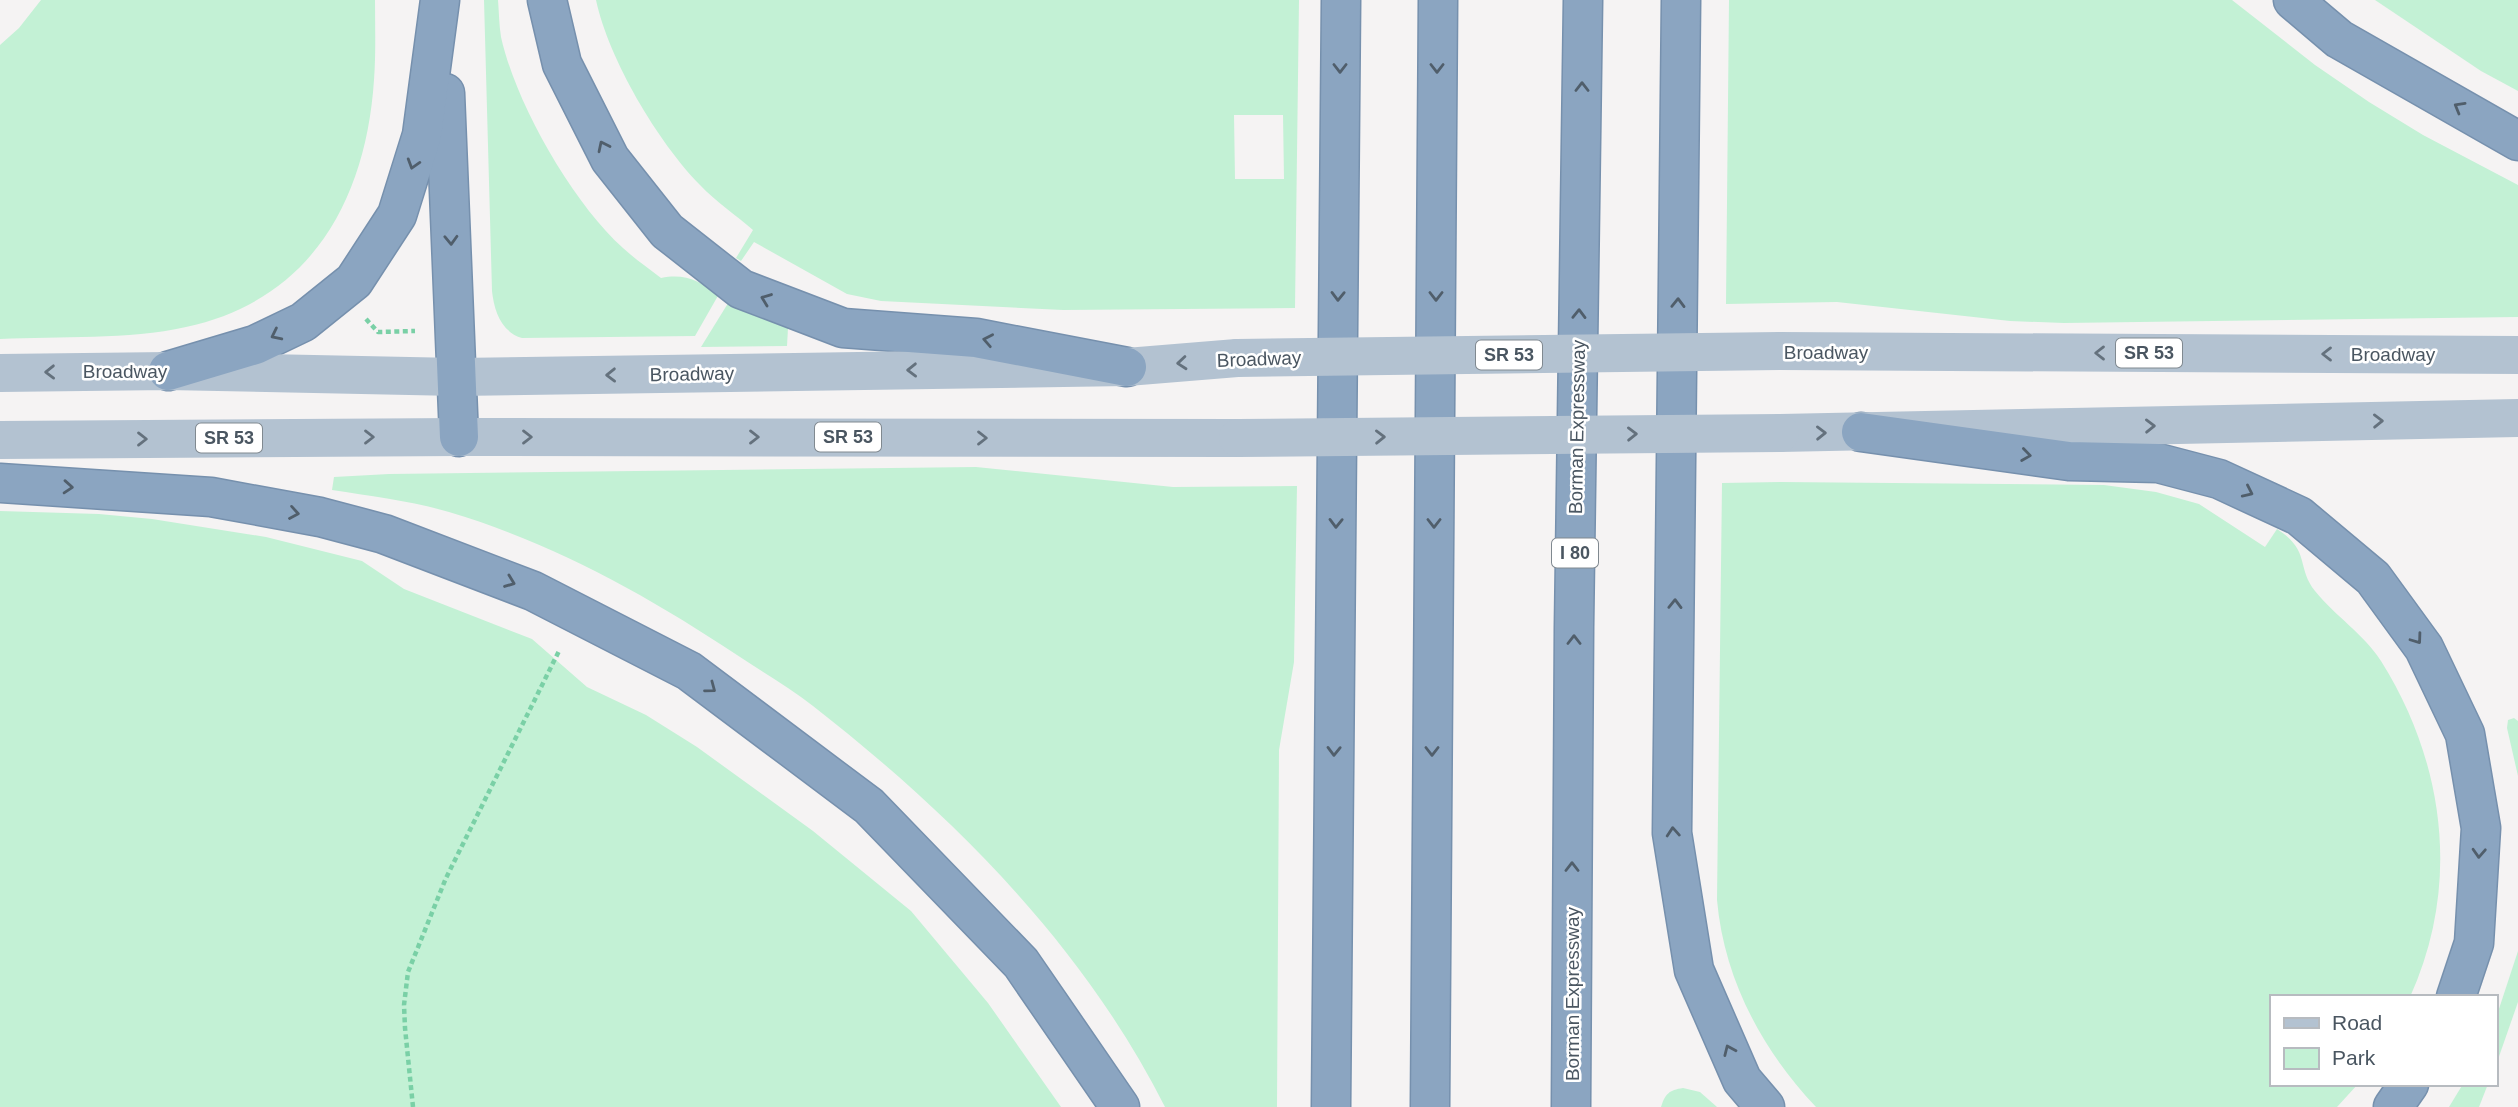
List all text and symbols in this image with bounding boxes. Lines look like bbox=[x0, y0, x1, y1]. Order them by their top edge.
one-way arrow bbox=[1332, 63, 1348, 74]
one-way arrow bbox=[1429, 63, 1445, 74]
one-way arrow bbox=[1574, 81, 1590, 92]
one-way arrow bbox=[2453, 102, 2466, 115]
one-way arrow bbox=[598, 141, 612, 154]
one-way arrow bbox=[407, 157, 421, 169]
one-way arrow bbox=[444, 234, 459, 245]
one-way arrow bbox=[1428, 290, 1443, 301]
one-way arrow bbox=[1330, 291, 1346, 301]
one-way arrow bbox=[761, 293, 773, 307]
one-way arrow bbox=[1670, 298, 1686, 308]
one-way arrow bbox=[1571, 309, 1587, 319]
one-way arrow bbox=[271, 326, 283, 340]
one-way arrow bbox=[982, 333, 994, 348]
road number: SR 53 bbox=[2116, 338, 2182, 368]
street label: Borman Expressway bbox=[1565, 339, 1589, 514]
road number: SR 53 bbox=[1476, 340, 1542, 370]
street label: Broadway bbox=[1784, 342, 1869, 363]
street label: Broadway bbox=[2351, 344, 2436, 365]
one-way arrow bbox=[2094, 345, 2105, 361]
one-way arrow bbox=[2322, 346, 2332, 362]
street label: Broadway bbox=[1216, 347, 1302, 371]
one-way arrow bbox=[1177, 355, 1188, 370]
street label: Broadway bbox=[83, 361, 168, 382]
street label: Broadway bbox=[650, 363, 735, 385]
one-way arrow bbox=[906, 363, 917, 378]
one-way arrow bbox=[45, 364, 55, 380]
one-way arrow bbox=[605, 367, 616, 383]
one-way arrow bbox=[2373, 413, 2383, 429]
one-way arrow bbox=[2145, 418, 2156, 434]
road number: SR 53 bbox=[815, 422, 881, 452]
road number: SR 53 bbox=[196, 424, 262, 452]
one-way arrow bbox=[1816, 425, 1827, 440]
one-way arrow bbox=[1627, 427, 1638, 442]
one-way arrow bbox=[364, 429, 375, 445]
one-way arrow bbox=[522, 429, 533, 445]
one-way arrow bbox=[750, 429, 760, 445]
one-way arrow bbox=[1375, 429, 1386, 445]
one-way arrow bbox=[977, 430, 988, 446]
one-way arrow bbox=[137, 431, 147, 447]
one-way arrow bbox=[2020, 447, 2032, 462]
one-way arrow bbox=[63, 479, 74, 494]
one-way arrow bbox=[2241, 484, 2253, 498]
one-way arrow bbox=[288, 504, 300, 519]
one-way arrow bbox=[1328, 518, 1344, 529]
one-way arrow bbox=[1426, 518, 1442, 529]
road number: I 80 bbox=[1552, 538, 1598, 568]
one-way arrow bbox=[503, 574, 515, 588]
one-way arrow bbox=[1667, 599, 1682, 610]
one-way arrow bbox=[2409, 631, 2421, 644]
one-way arrow bbox=[1566, 634, 1582, 645]
one-way arrow bbox=[703, 680, 716, 692]
one-way arrow bbox=[1326, 746, 1342, 756]
one-way arrow bbox=[1424, 746, 1440, 756]
one-way arrow bbox=[1666, 826, 1681, 837]
one-way arrow bbox=[2472, 848, 2487, 859]
one-way arrow bbox=[1565, 862, 1580, 873]
street label: Borman Expressway bbox=[1562, 906, 1583, 1081]
legend bbox=[2270, 995, 2497, 1086]
text: Road bbox=[2332, 1011, 2382, 1034]
one-way arrow bbox=[1723, 1045, 1737, 1057]
text: Park bbox=[2332, 1046, 2376, 1069]

